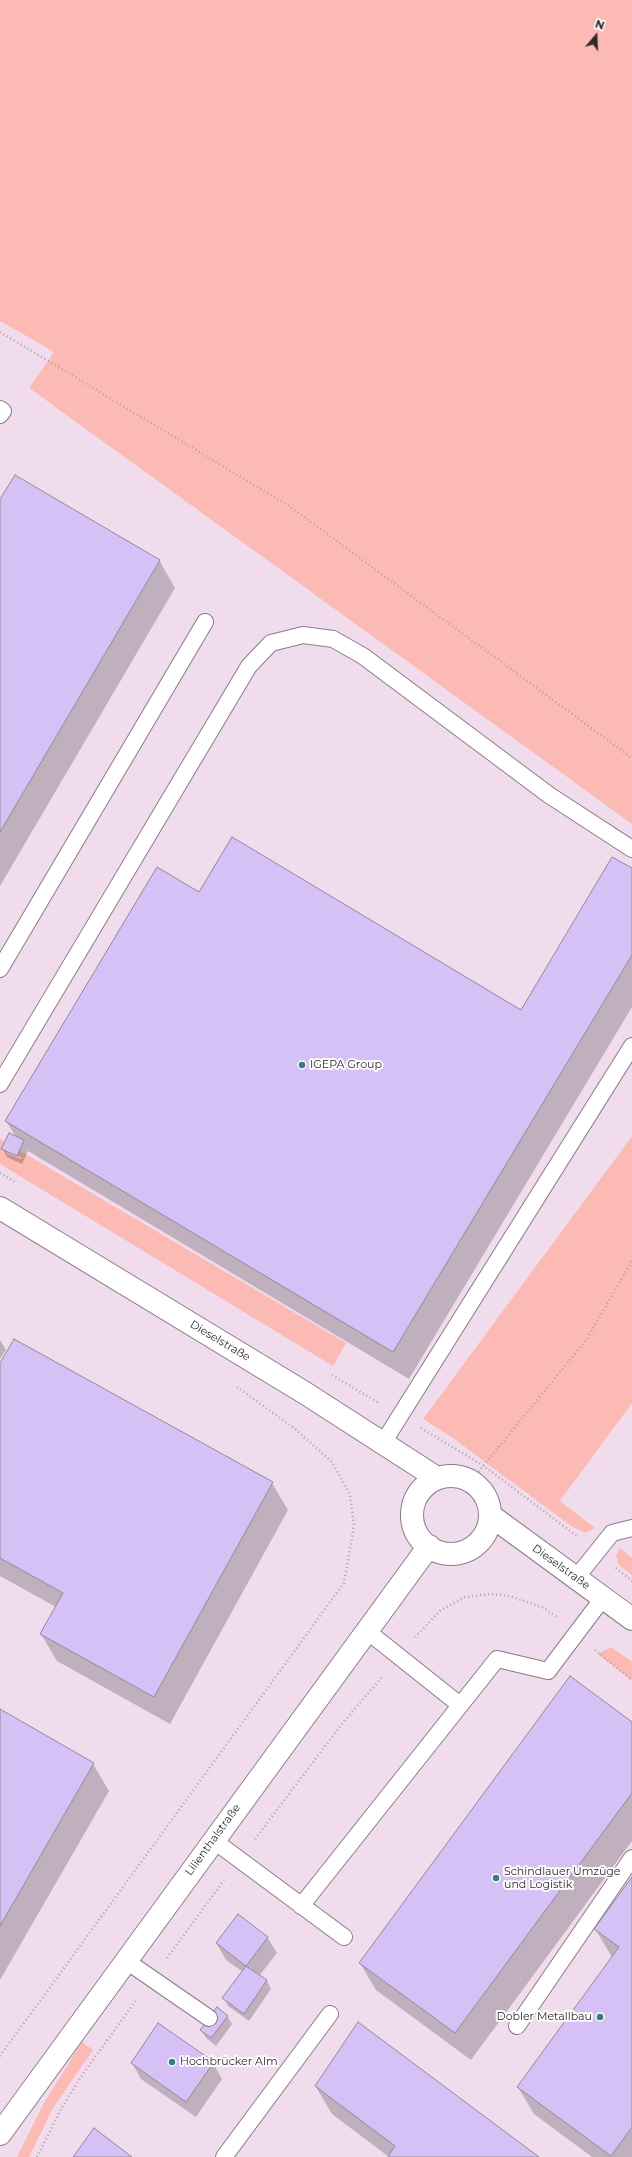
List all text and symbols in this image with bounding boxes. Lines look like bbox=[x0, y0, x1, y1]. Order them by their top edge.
north arrow bbox=[576, 16, 616, 56]
text: N bbox=[593, 17, 606, 33]
place label: IGEPA Group bbox=[310, 1058, 382, 1072]
marker: IGEPA Group bbox=[297, 1060, 307, 1070]
street label: Dieselstraße bbox=[187, 1318, 253, 1364]
street label: Dieselstraße bbox=[530, 1542, 592, 1592]
street label: Lilienthalstraße bbox=[183, 1802, 243, 1878]
place label: Schindlauer Umzüge und Logistik bbox=[504, 1865, 621, 1891]
marker: Schindlauer Umzüge und Logistik bbox=[491, 1873, 501, 1883]
place label: Dobler Metallbau bbox=[497, 2010, 592, 2024]
marker: Dobler Metallbau bbox=[595, 2012, 605, 2022]
place label: Hochbrücker Alm bbox=[180, 2055, 278, 2069]
marker: Hochbrücker Alm bbox=[167, 2057, 177, 2067]

